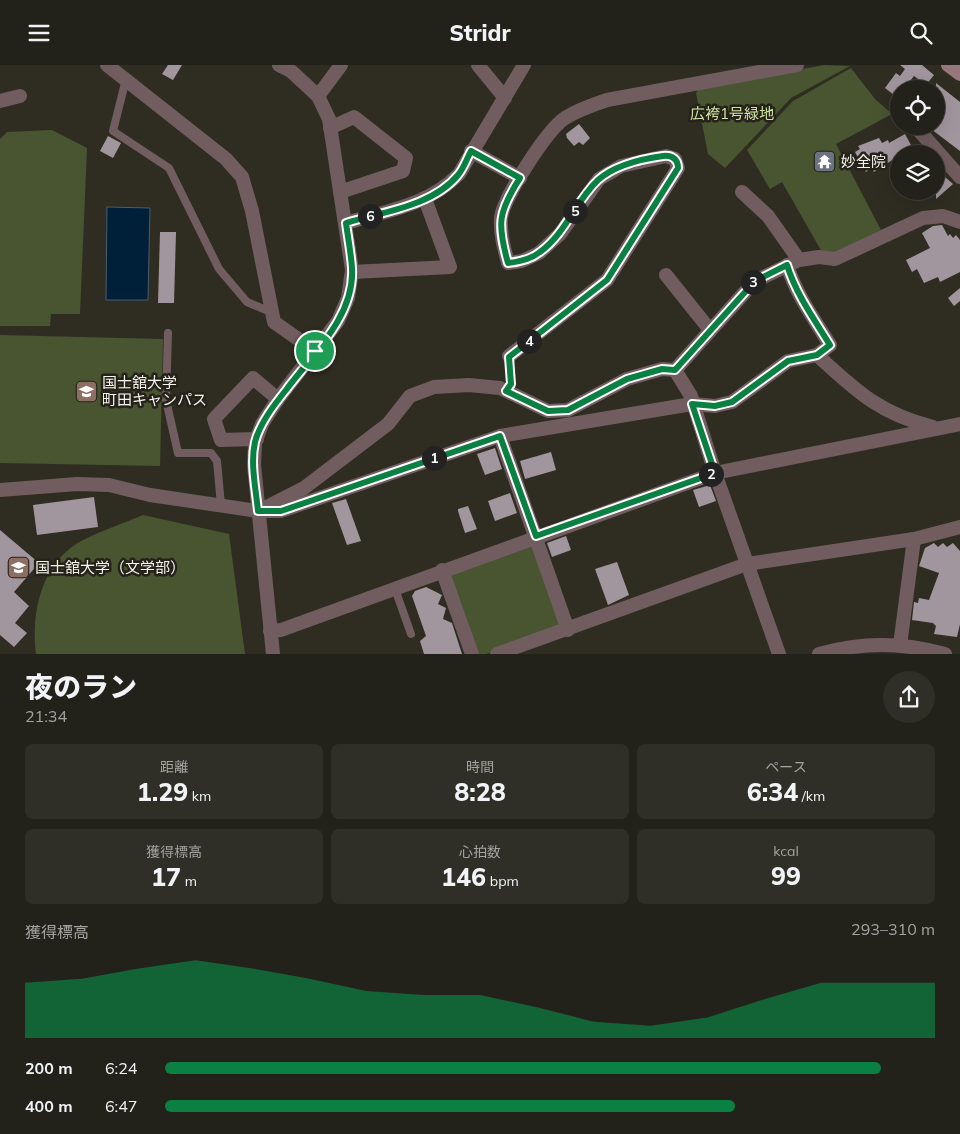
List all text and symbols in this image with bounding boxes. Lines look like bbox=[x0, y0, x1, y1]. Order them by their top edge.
icon: menu bbox=[25, 19, 53, 47]
text: Stridr bbox=[449, 19, 511, 47]
icon: search bbox=[907, 19, 935, 47]
map controls bbox=[890, 80, 945, 200]
button: locate bbox=[890, 80, 945, 135]
park label: 広袴1号緑地 bbox=[690, 104, 774, 123]
button: layers bbox=[890, 145, 945, 200]
temple icon: 妙全院 bbox=[813, 150, 837, 174]
place label: 妙全院 bbox=[841, 152, 886, 171]
pin: 5 bbox=[562, 199, 588, 223]
text: 5 bbox=[571, 202, 580, 220]
pin: 6 bbox=[358, 203, 382, 229]
text: 6 bbox=[366, 207, 375, 225]
pin: 3 bbox=[740, 269, 766, 295]
text: 3 bbox=[749, 273, 758, 291]
pin: 4 bbox=[516, 329, 542, 353]
pin bbox=[294, 330, 336, 372]
text: 4 bbox=[525, 332, 534, 350]
icon: arrive bbox=[301, 337, 329, 365]
place label: 国士舘大学 町田キャンパス bbox=[102, 373, 207, 409]
school or university icon: 国士舘大学 町田キャンパス bbox=[74, 380, 98, 404]
pin: 1 bbox=[422, 445, 446, 471]
text: 1 bbox=[430, 449, 439, 467]
pin: 2 bbox=[698, 461, 724, 487]
text: 2 bbox=[707, 465, 716, 483]
school or university icon: 国士舘大学（文学部） bbox=[7, 556, 31, 580]
place label: 国士舘大学（文学部） bbox=[35, 558, 185, 577]
text: 夜のラン bbox=[25, 669, 137, 704]
button: share bbox=[883, 671, 935, 723]
text: 21:34 bbox=[25, 706, 67, 726]
text: 距離 bbox=[160, 758, 188, 776]
text: 時間 bbox=[466, 758, 494, 776]
text: ペース bbox=[765, 758, 807, 776]
text: 1.29 bbox=[137, 776, 188, 807]
text: 8:28 bbox=[454, 776, 506, 807]
text: 6:34 bbox=[747, 776, 798, 807]
text: km bbox=[188, 787, 211, 805]
text: /km bbox=[798, 787, 825, 805]
text: kcal bbox=[773, 842, 799, 860]
text: 獲得標高 bbox=[146, 843, 202, 861]
text: 心拍数 bbox=[459, 843, 501, 861]
text: 99 bbox=[771, 860, 801, 891]
text: 17 bbox=[151, 861, 181, 892]
text: 146 bbox=[441, 861, 486, 892]
text: m bbox=[181, 872, 197, 890]
text: bpm bbox=[486, 872, 519, 890]
text: 293–310 m bbox=[851, 919, 935, 939]
text: 獲得標高 bbox=[25, 922, 89, 942]
text: 200 m bbox=[25, 1058, 73, 1078]
text: 6:24 bbox=[105, 1058, 137, 1078]
text: 400 m bbox=[25, 1096, 73, 1116]
text: 6:47 bbox=[105, 1096, 137, 1116]

